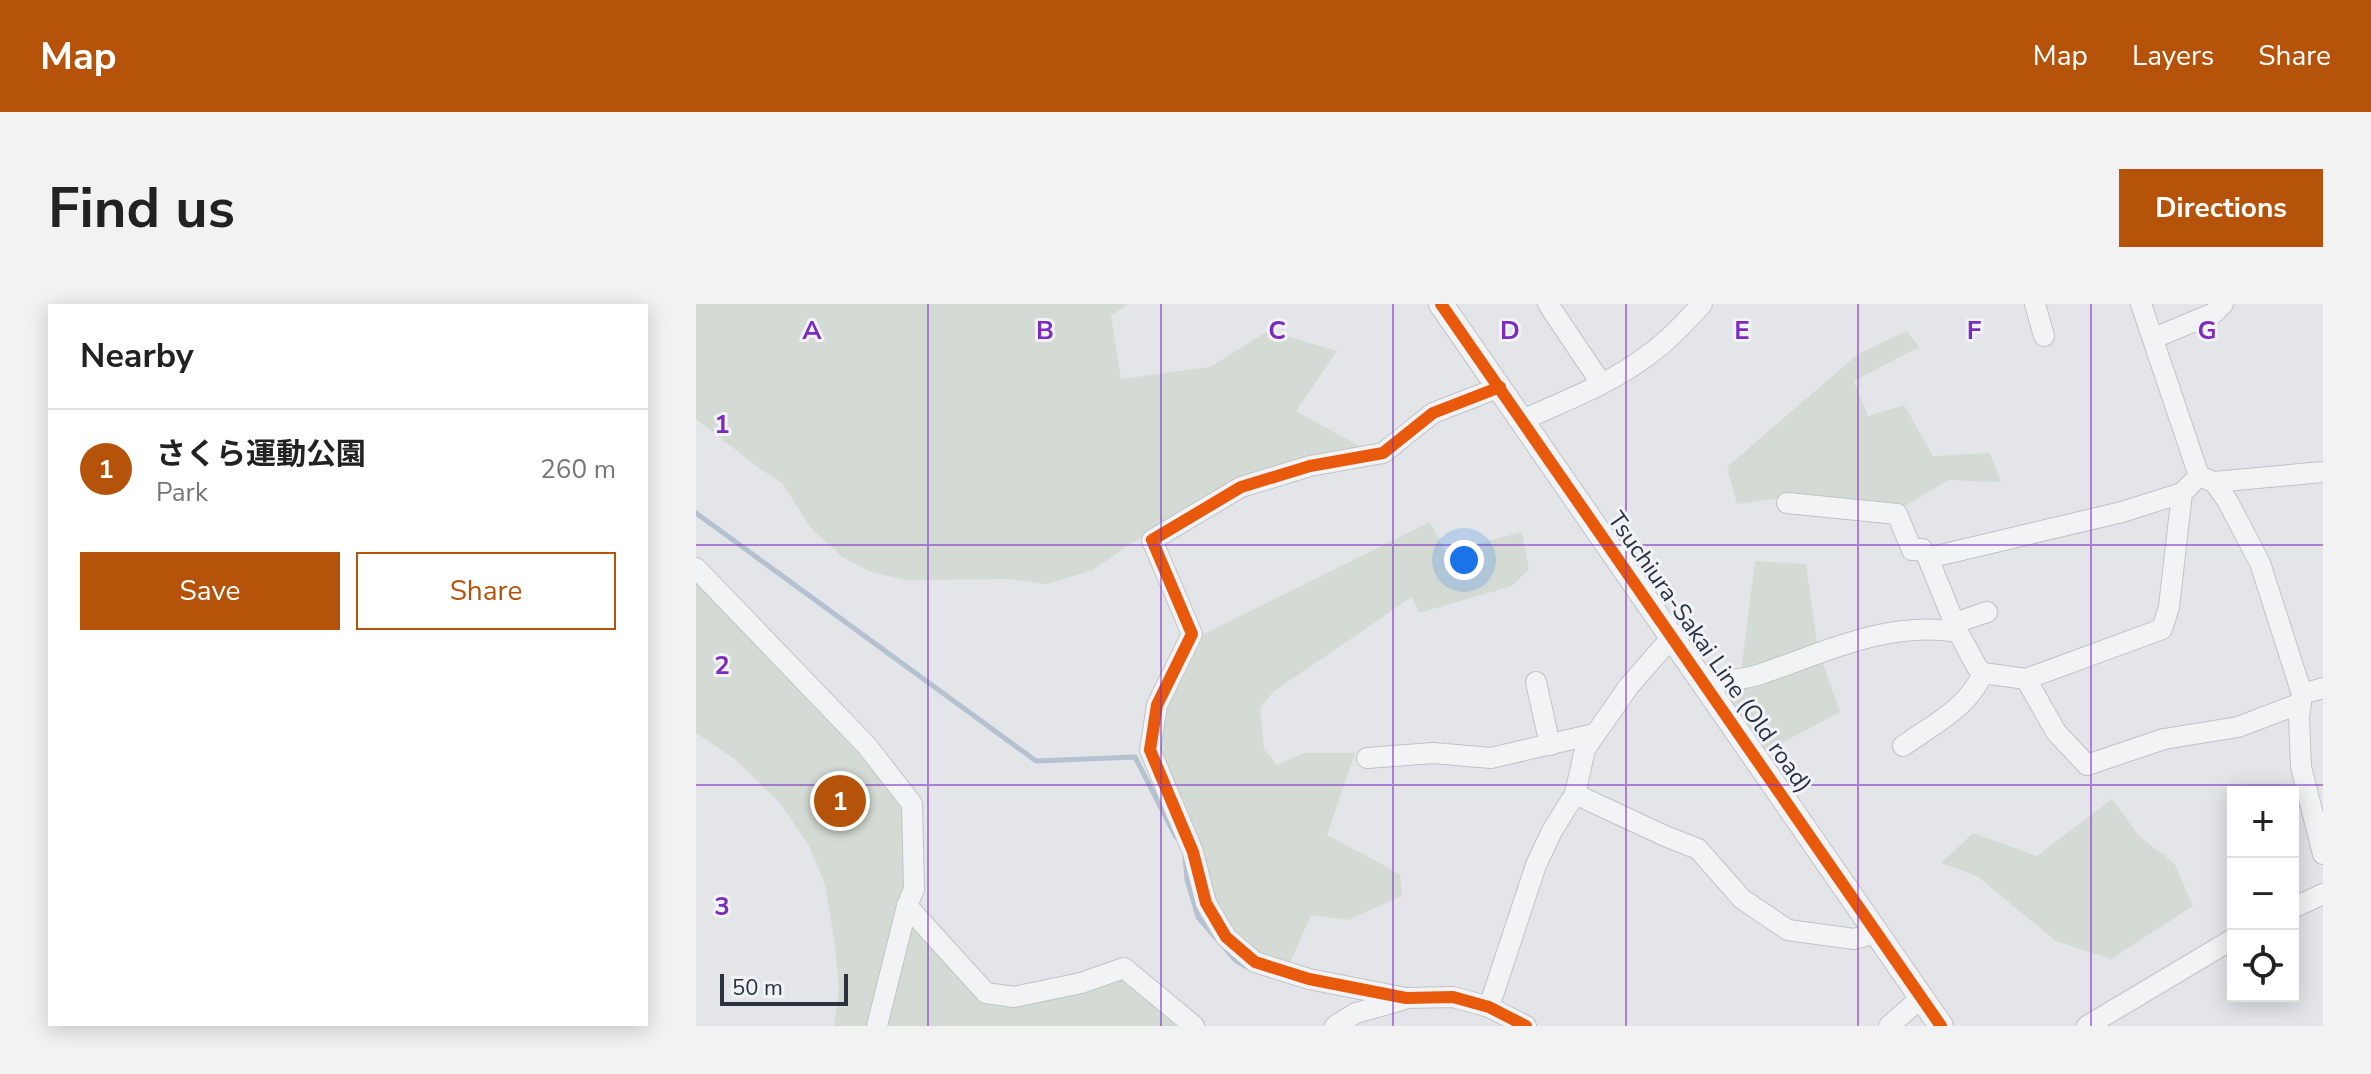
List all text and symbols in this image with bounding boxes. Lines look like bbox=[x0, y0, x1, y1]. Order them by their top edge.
text: Map bbox=[40, 31, 117, 82]
text: Map bbox=[2033, 37, 2088, 75]
text: Layers bbox=[2132, 37, 2214, 75]
text: Share bbox=[2258, 37, 2331, 75]
button: Directions bbox=[2119, 169, 2323, 247]
text: Find us bbox=[48, 170, 235, 247]
text: A bbox=[802, 313, 822, 348]
text: B bbox=[1036, 313, 1054, 348]
text: C bbox=[1268, 313, 1286, 348]
text: D bbox=[1500, 313, 1520, 348]
text: E bbox=[1734, 313, 1750, 348]
text: F bbox=[1967, 313, 1981, 348]
text: G bbox=[2197, 313, 2217, 348]
text: Nearby bbox=[80, 333, 194, 379]
text: 1 bbox=[714, 407, 730, 442]
text: さくら運動公園 bbox=[156, 434, 366, 475]
text: 1 bbox=[98, 452, 114, 487]
text: 260 m bbox=[540, 452, 616, 487]
text: Park bbox=[156, 475, 208, 510]
street label: Tsuchiura-Sakai Line (Old road) bbox=[1600, 505, 1820, 799]
your location bbox=[1444, 540, 1484, 580]
button: Save bbox=[80, 552, 340, 630]
button: Share bbox=[356, 552, 616, 630]
text: 2 bbox=[714, 648, 730, 683]
pin: 1 bbox=[814, 771, 866, 831]
map controls bbox=[2227, 786, 2299, 1002]
button: + bbox=[2227, 786, 2299, 858]
button: − bbox=[2227, 858, 2299, 930]
text: 3 bbox=[714, 889, 730, 924]
button: locate bbox=[2227, 930, 2299, 1002]
scale bar bbox=[720, 970, 848, 1006]
text: 50 m bbox=[732, 973, 783, 1003]

